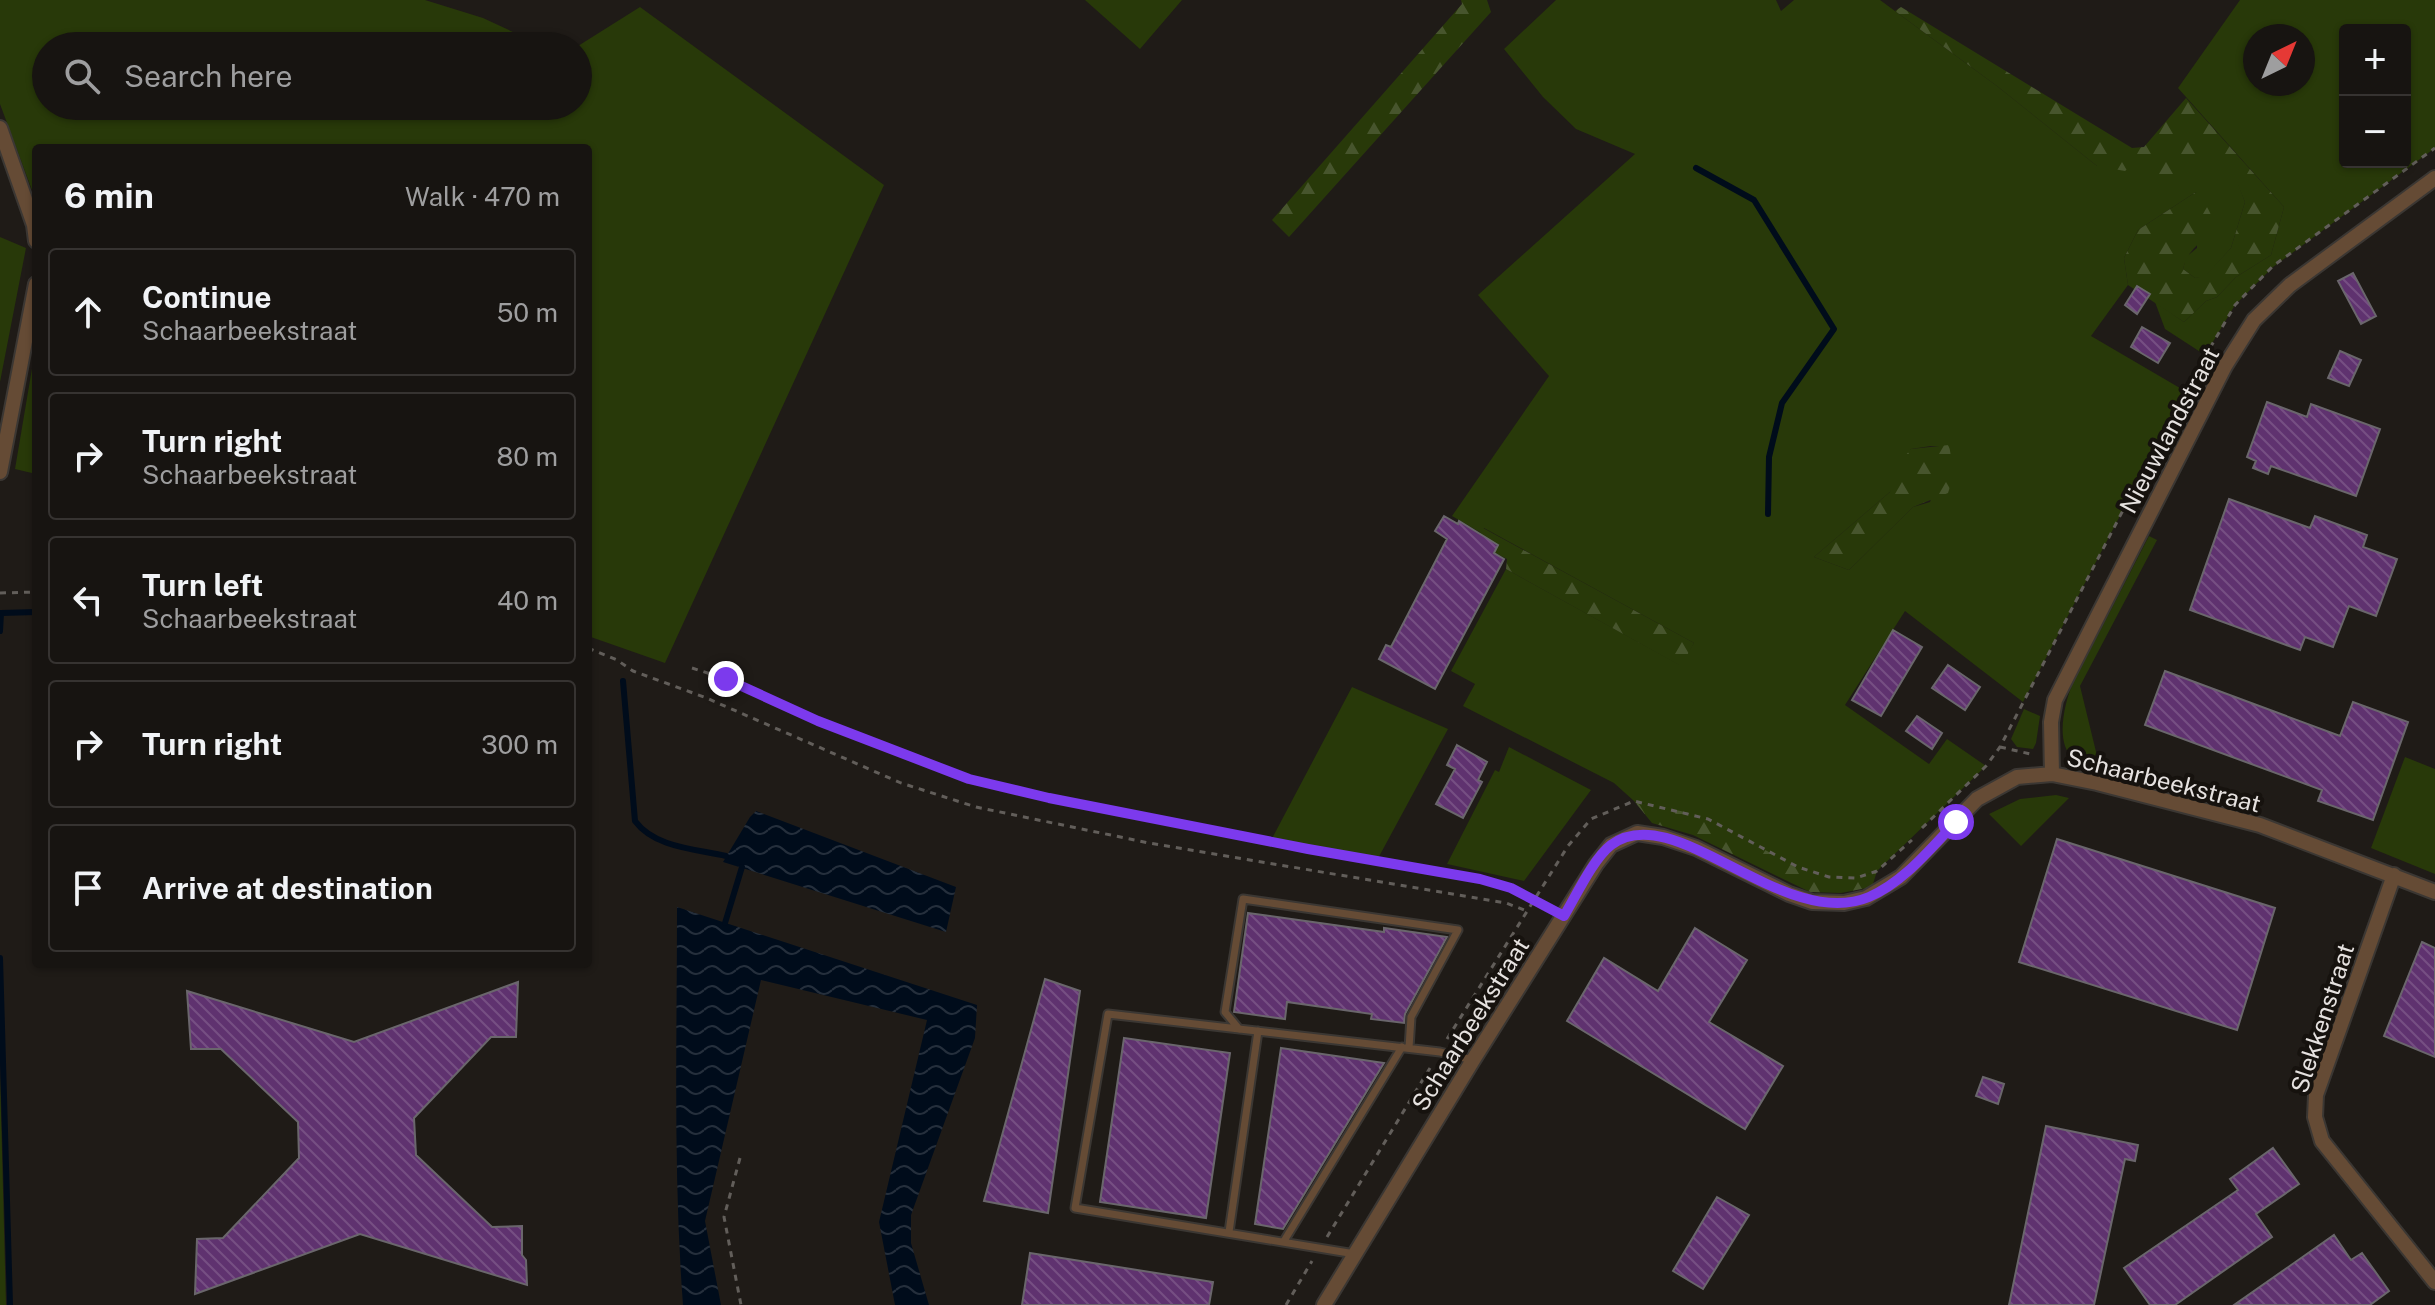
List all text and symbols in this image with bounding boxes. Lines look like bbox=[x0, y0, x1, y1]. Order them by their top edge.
north arrow bbox=[2243, 24, 2315, 96]
map controls bbox=[2339, 24, 2411, 168]
button: + bbox=[2339, 24, 2411, 96]
search box bbox=[32, 32, 592, 120]
icon: search bbox=[60, 54, 104, 98]
text: Search here bbox=[124, 58, 292, 94]
button: − bbox=[2339, 96, 2411, 168]
text: 6 min bbox=[64, 176, 154, 216]
text: Walk · 470 m bbox=[405, 181, 560, 212]
text: Continue bbox=[142, 279, 272, 315]
icon: ahead bbox=[66, 290, 110, 334]
text: 50 m bbox=[497, 297, 558, 328]
text: Schaarbeekstraat bbox=[142, 315, 357, 346]
street label: Nieuwlandstraat bbox=[2113, 342, 2225, 518]
text: Turn right bbox=[142, 423, 282, 459]
icon: right bbox=[66, 434, 110, 478]
text: 80 m bbox=[497, 441, 558, 472]
text: Schaarbeekstraat bbox=[142, 459, 357, 490]
text: Turn left bbox=[142, 567, 263, 603]
icon: left bbox=[66, 578, 110, 622]
text: 40 m bbox=[497, 585, 558, 616]
text: Schaarbeekstraat bbox=[142, 603, 357, 634]
route end bbox=[708, 661, 744, 697]
icon: right bbox=[66, 722, 110, 766]
text: Turn right bbox=[142, 726, 282, 762]
text: 300 m bbox=[481, 729, 558, 760]
street label: Schaarbeekstraat bbox=[2064, 742, 2264, 818]
route start bbox=[1938, 804, 1974, 840]
icon: arrive bbox=[66, 866, 110, 910]
text: Arrive at destination bbox=[142, 870, 433, 906]
street label: Schaarbeekstraat bbox=[1405, 932, 1535, 1116]
street label: Slekkenstraat bbox=[2285, 940, 2359, 1096]

